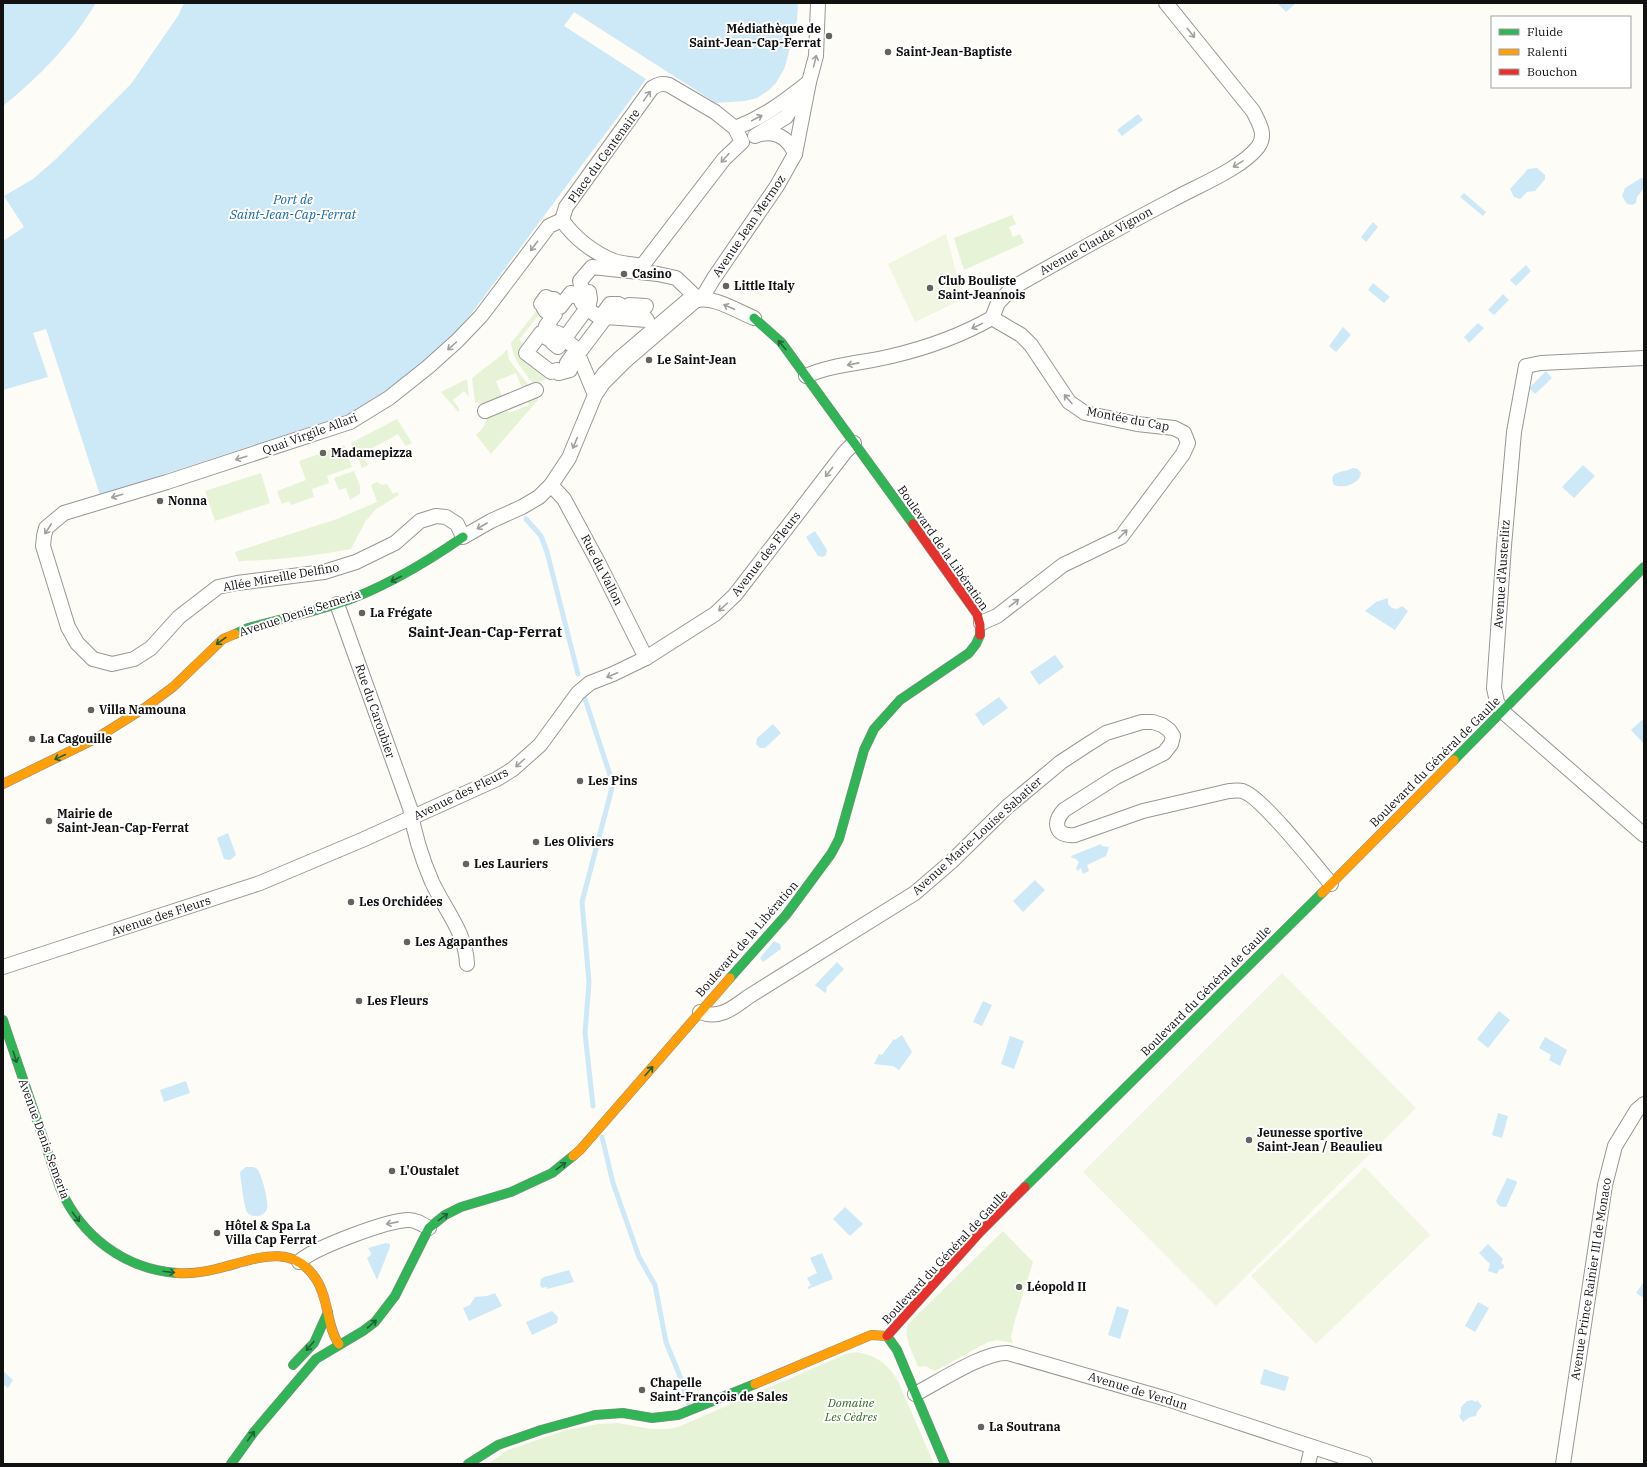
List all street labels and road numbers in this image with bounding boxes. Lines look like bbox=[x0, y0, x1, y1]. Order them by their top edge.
street label: Place du Centenaire bbox=[564, 106, 643, 206]
street label: Avenue Jean Mermoz bbox=[709, 172, 788, 280]
street label: Avenue Claude Vignon bbox=[1037, 203, 1155, 278]
street label: Montée du Cap bbox=[1085, 403, 1171, 434]
street label: Quai Virgile Allari bbox=[260, 409, 360, 458]
street label: Boulevard de la Libération bbox=[895, 482, 992, 613]
street label: Avenue des Fleurs bbox=[728, 508, 803, 599]
street label: Avenue d'Austerlitz bbox=[1490, 519, 1513, 629]
street label: Rue du Vallon bbox=[578, 532, 627, 608]
street label: Allée Mireille Delfino bbox=[222, 559, 340, 594]
street label: Avenue Denis Semeria bbox=[237, 586, 363, 639]
street label: Rue du Caroubier bbox=[352, 662, 399, 761]
street label: Boulevard du Général de Gaulle bbox=[1366, 693, 1503, 830]
street label: Avenue des Fleurs bbox=[411, 764, 511, 823]
street label: Avenue Marie-Louise Sabatier bbox=[909, 773, 1045, 898]
street label: Boulevard de la Libération bbox=[692, 877, 801, 1000]
street label: Avenue des Fleurs bbox=[109, 892, 213, 939]
street label: Boulevard du Général de Gaulle bbox=[1137, 922, 1274, 1059]
street label: Avenue Denis Semeria bbox=[16, 1077, 73, 1201]
street label: Avenue Prince Rainier III de Monaco bbox=[1567, 1176, 1614, 1381]
street label: Boulevard du Général de Gaulle bbox=[878, 1186, 1011, 1327]
street label: Avenue de Verdun bbox=[1087, 1368, 1190, 1413]

